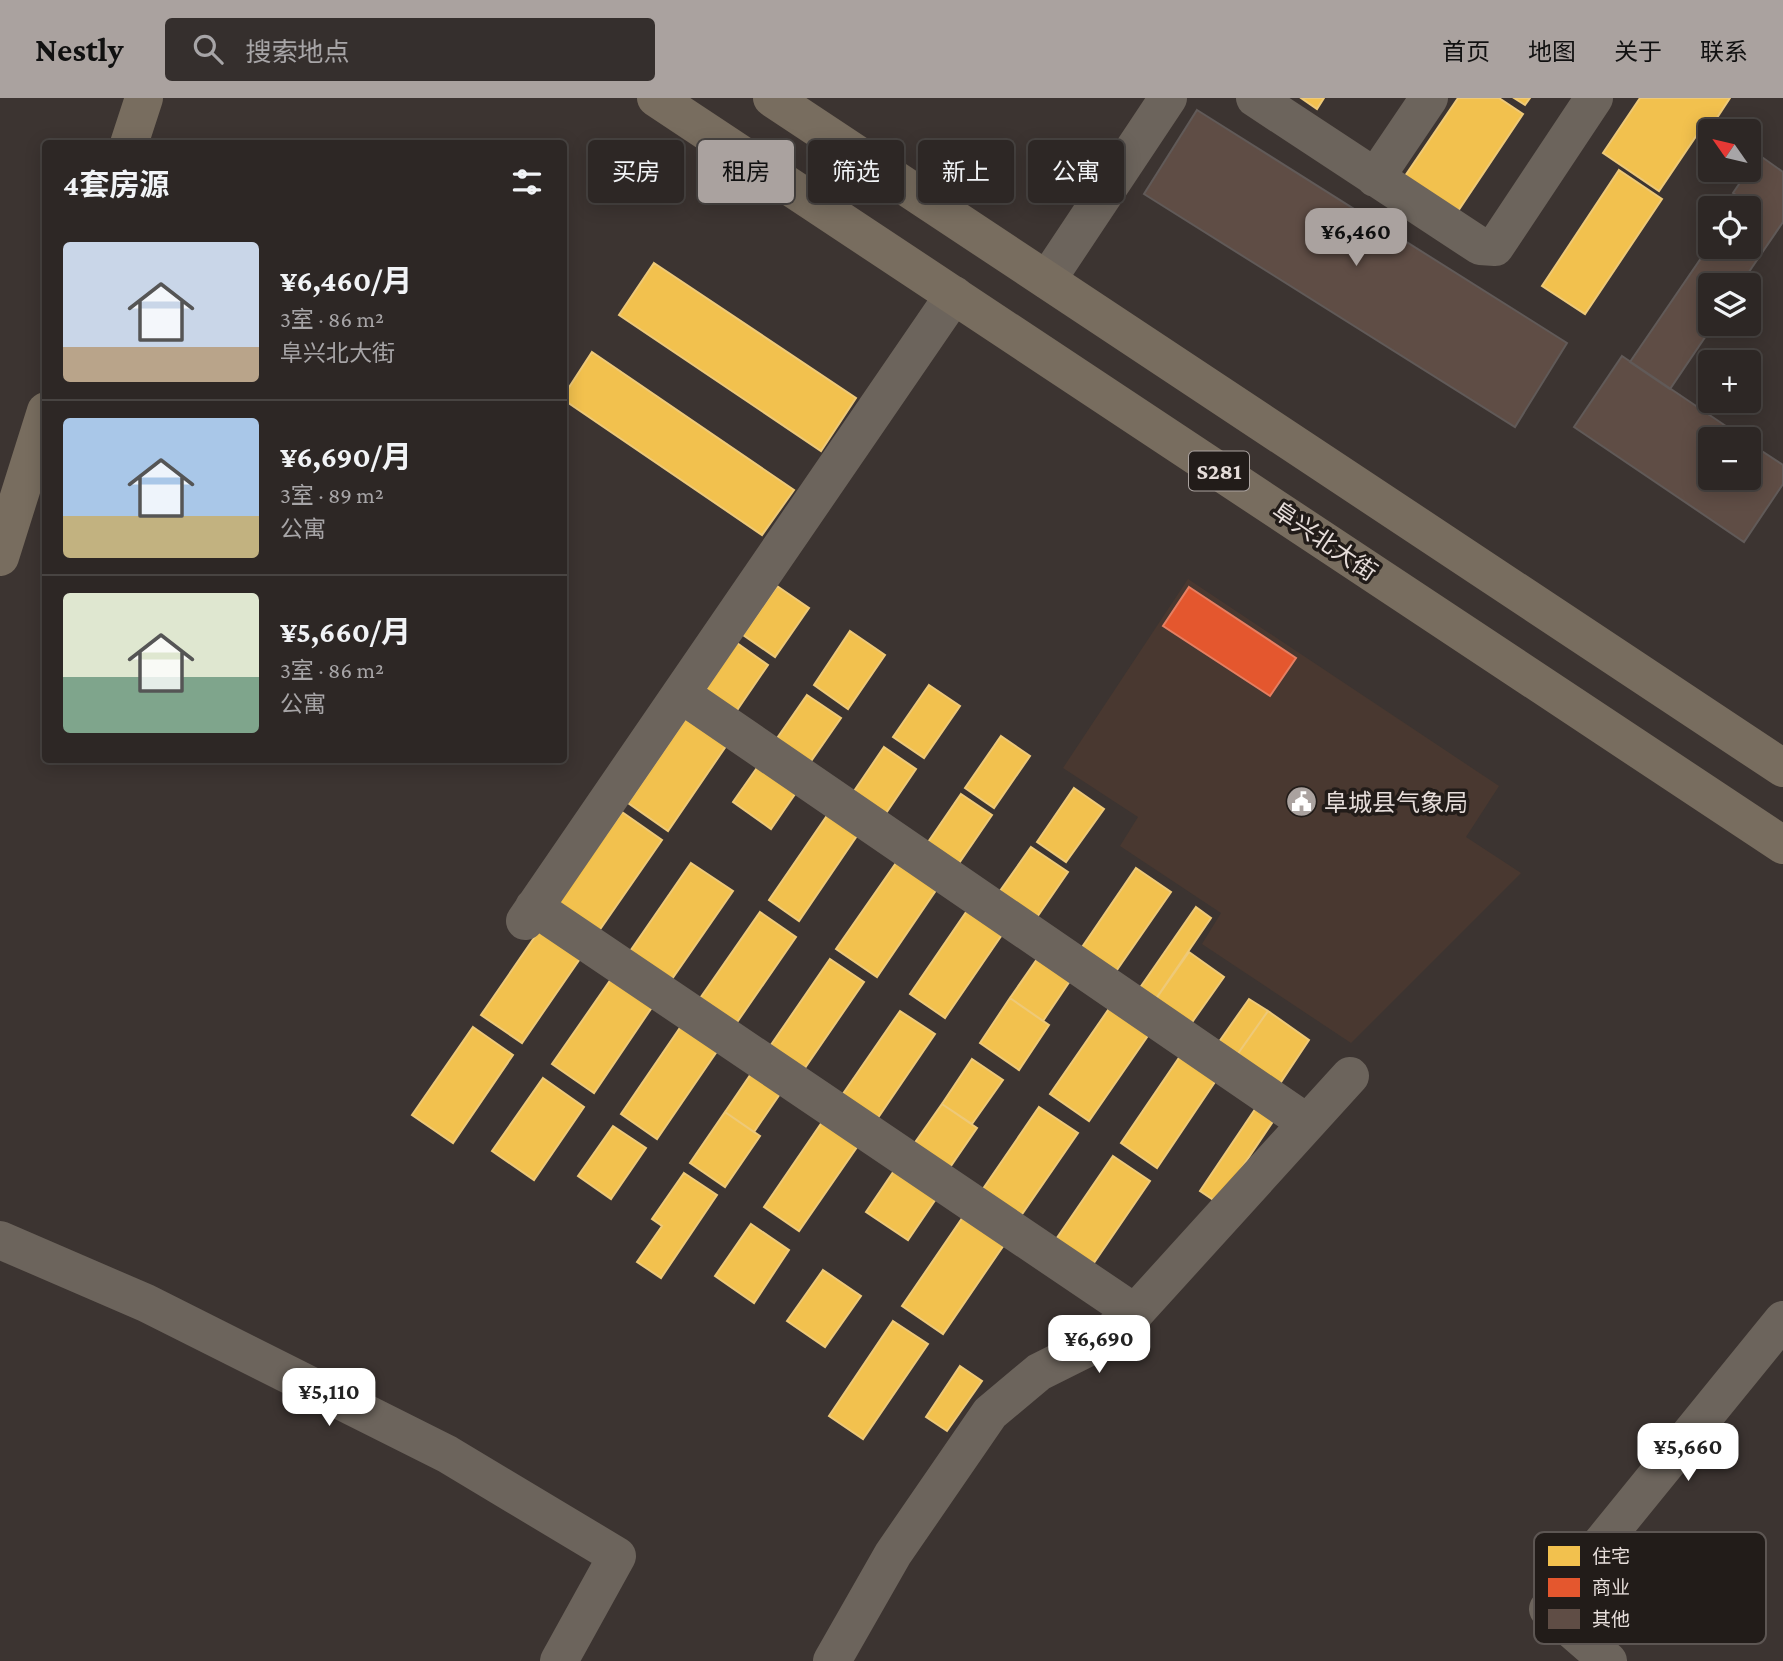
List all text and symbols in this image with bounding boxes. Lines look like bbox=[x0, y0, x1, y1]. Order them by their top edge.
search box bbox=[165, 18, 655, 81]
icon: search bbox=[189, 30, 227, 68]
text: Nestly bbox=[35, 31, 123, 68]
text: 搜索地点 bbox=[245, 38, 349, 67]
text: 首页 bbox=[1442, 38, 1490, 65]
text: 地图 bbox=[1528, 38, 1576, 65]
text: 关于 bbox=[1614, 38, 1662, 65]
text: 联系 bbox=[1700, 38, 1748, 65]
north arrow bbox=[1698, 119, 1760, 182]
map controls bbox=[1698, 119, 1761, 490]
chip: 买房 bbox=[588, 140, 684, 203]
chip: 租房 bbox=[698, 140, 794, 203]
chip: 筛选 bbox=[808, 140, 904, 203]
chip: 新上 bbox=[918, 140, 1014, 203]
chip: 公寓 bbox=[1028, 140, 1124, 203]
icon: filters bbox=[508, 163, 546, 201]
text: 4套房源 bbox=[63, 168, 169, 201]
button: locate bbox=[1698, 196, 1761, 259]
pin: ¥6,460 bbox=[1299, 208, 1413, 268]
text: ¥6,460 bbox=[1321, 218, 1391, 244]
text: ¥6,460/月 bbox=[280, 264, 412, 297]
icon: home bbox=[119, 270, 203, 354]
button: layers bbox=[1698, 273, 1761, 336]
text: 3室 · 86 m² bbox=[280, 306, 384, 332]
text: 阜兴北大街 bbox=[280, 340, 395, 366]
button: + bbox=[1698, 350, 1761, 413]
button: − bbox=[1698, 427, 1761, 490]
text: ¥6,690/月 bbox=[280, 440, 412, 473]
icon: home bbox=[119, 446, 203, 530]
road number: S281 bbox=[1189, 452, 1249, 490]
text: 3室 · 89 m² bbox=[280, 482, 384, 508]
street label: 阜兴北大街 bbox=[1268, 496, 1382, 586]
text: 公寓 bbox=[280, 516, 326, 542]
text: ¥5,660/月 bbox=[280, 615, 411, 648]
icon: home bbox=[119, 621, 203, 705]
text: 3室 · 86 m² bbox=[280, 657, 384, 683]
text: 公寓 bbox=[280, 691, 326, 717]
public building icon: 阜城县气象局 bbox=[1284, 785, 1318, 819]
place label: 阜城县气象局 bbox=[1324, 789, 1468, 816]
pin: ¥6,690 bbox=[1042, 1316, 1156, 1375]
text: ¥6,690 bbox=[1064, 1325, 1134, 1351]
pin: ¥5,110 bbox=[272, 1368, 386, 1428]
text: ¥5,110 bbox=[298, 1378, 360, 1404]
pin: ¥5,660 bbox=[1631, 1424, 1745, 1483]
text: ¥5,660 bbox=[1653, 1433, 1723, 1459]
legend bbox=[1534, 1532, 1766, 1644]
text: 住宅 bbox=[1592, 1546, 1630, 1567]
text: 商业 bbox=[1592, 1577, 1630, 1598]
text: 其他 bbox=[1592, 1609, 1630, 1630]

